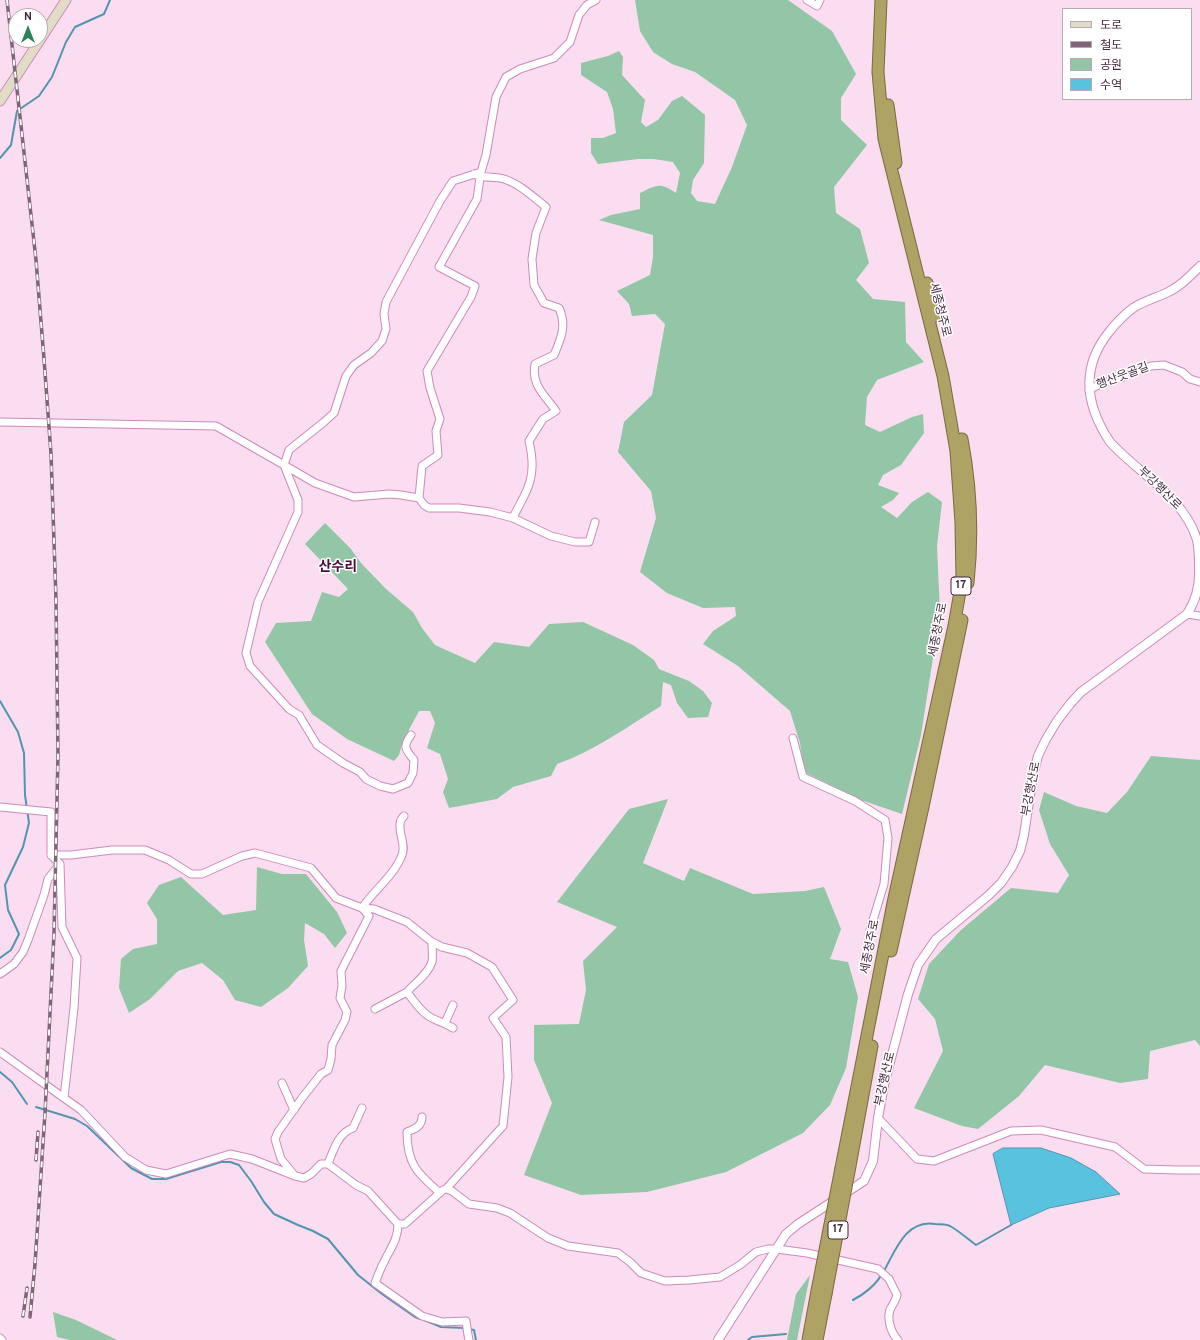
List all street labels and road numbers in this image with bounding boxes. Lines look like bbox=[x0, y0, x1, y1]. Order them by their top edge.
street label: 세종청주로 bbox=[925, 281, 953, 339]
street label: 행산웃골길 bbox=[1095, 361, 1151, 393]
street label: 부강행산로 bbox=[1134, 464, 1184, 514]
road number: 17 bbox=[951, 577, 971, 595]
street label: 세종청주로 bbox=[927, 602, 951, 658]
street label: 부강행산로 bbox=[1020, 761, 1044, 817]
street label: 세종청주로 bbox=[859, 919, 883, 975]
street label: 부강행산로 bbox=[873, 1050, 899, 1108]
road number: 17 bbox=[828, 1221, 848, 1239]

